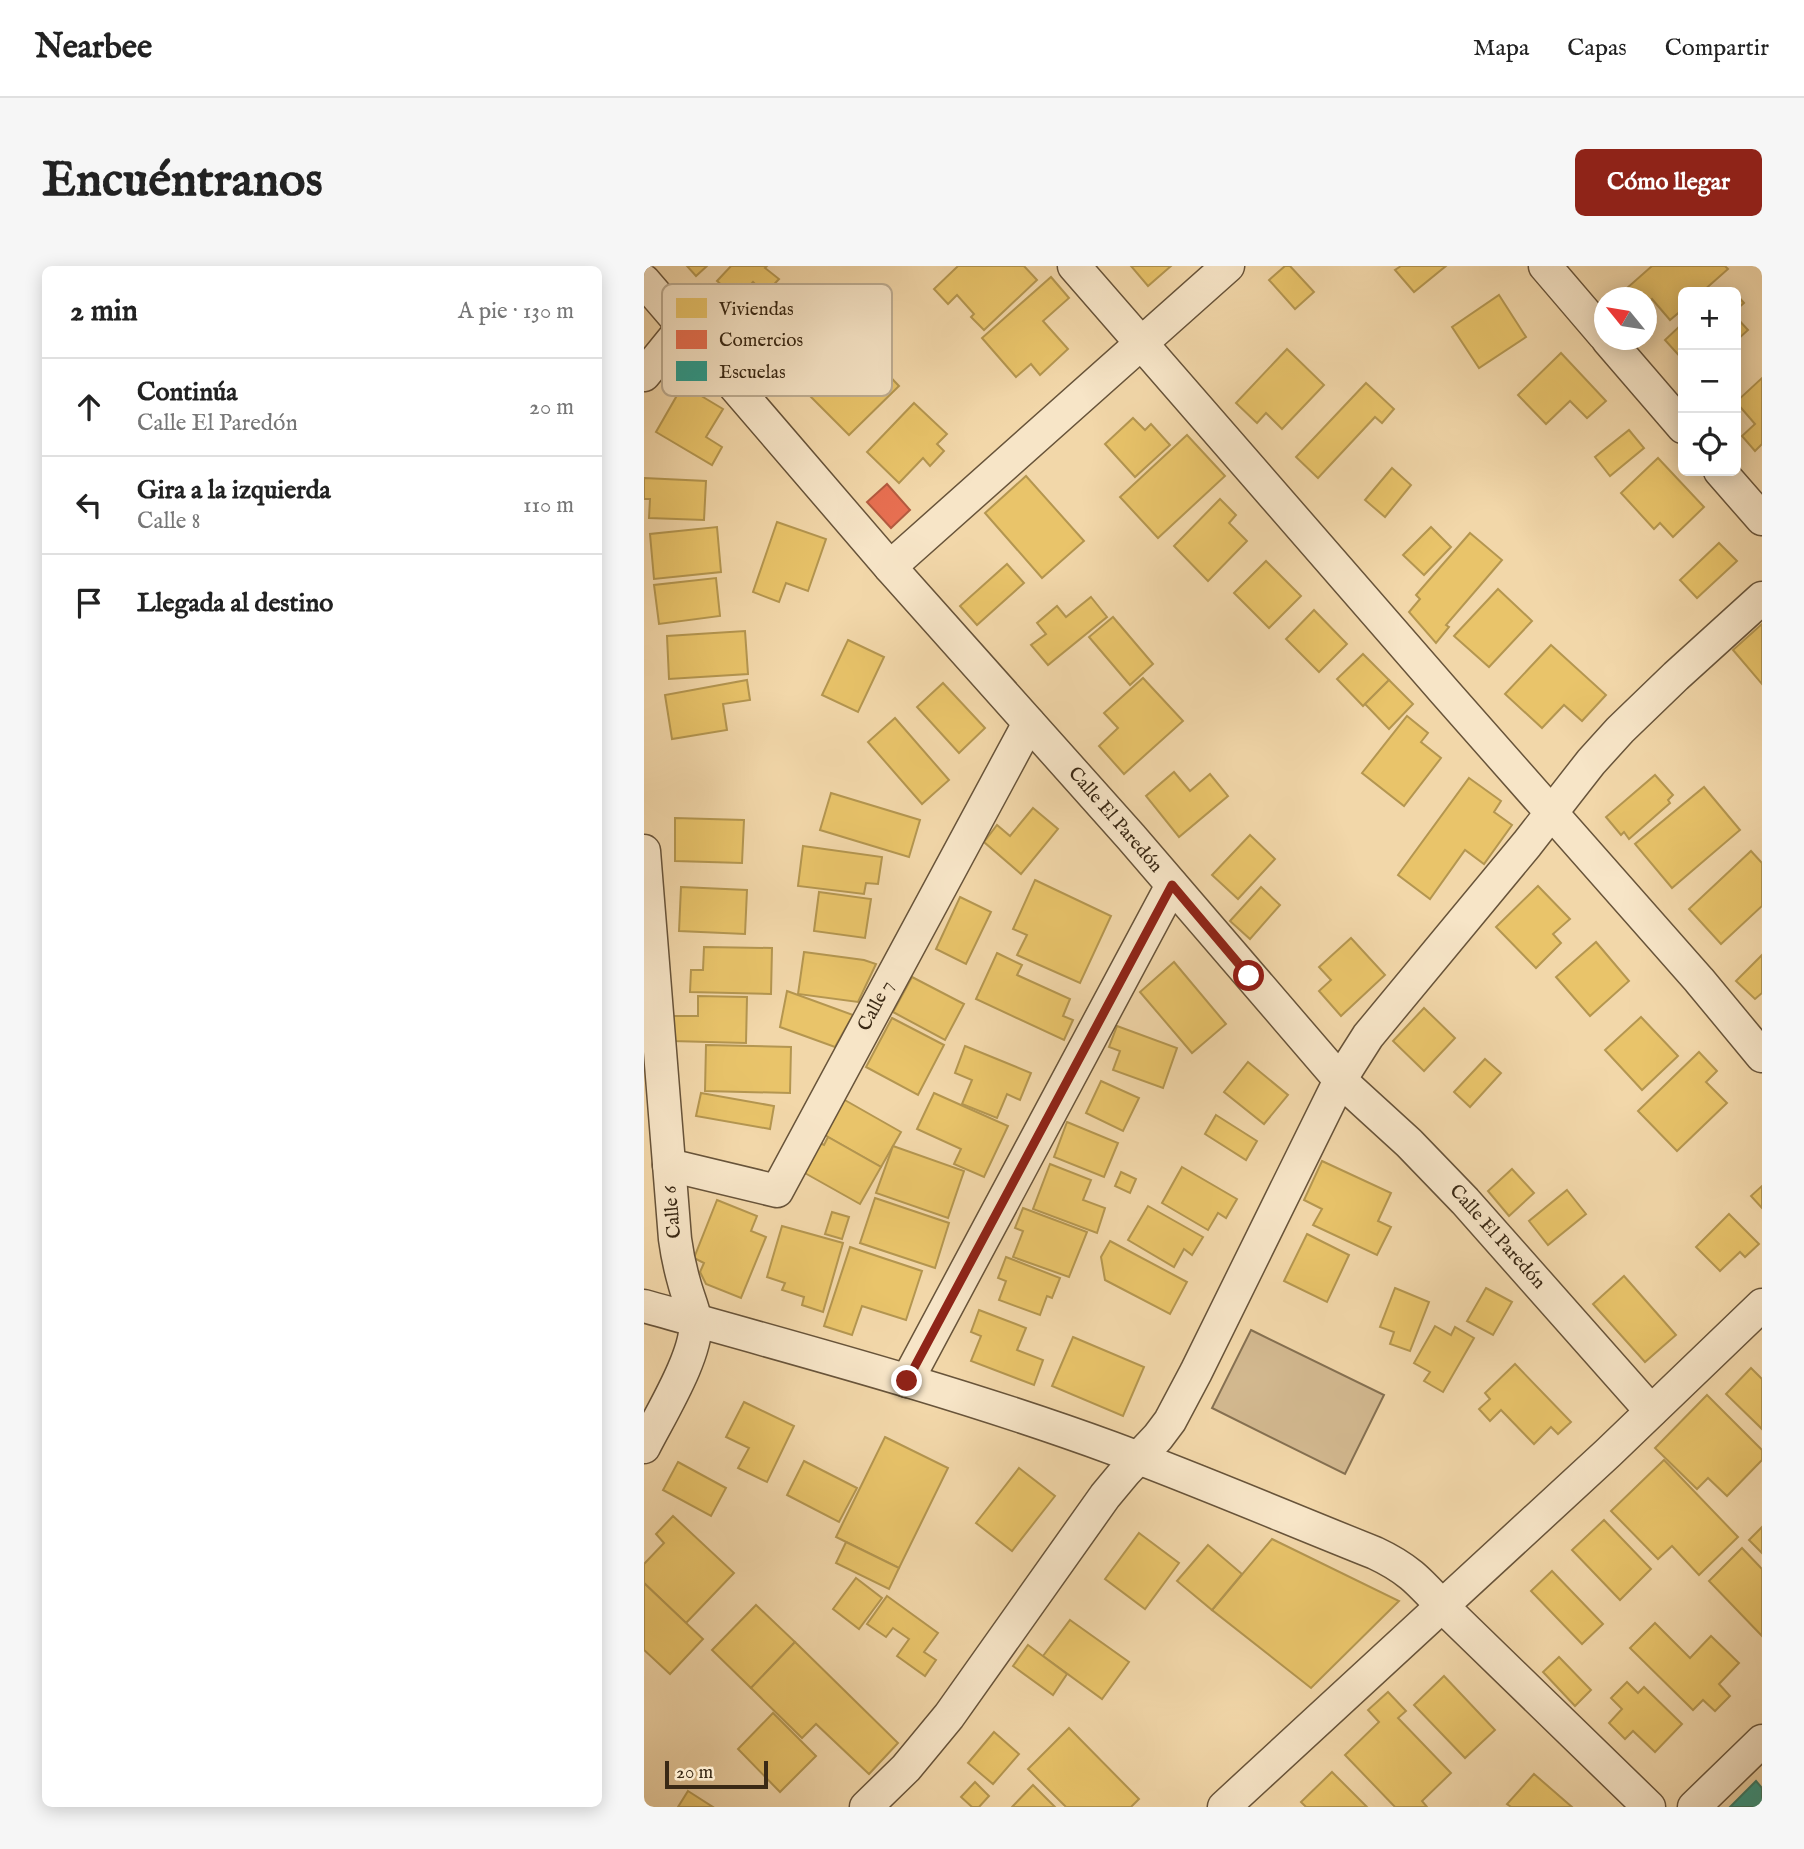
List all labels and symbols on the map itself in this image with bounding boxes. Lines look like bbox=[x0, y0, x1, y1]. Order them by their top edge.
legend bbox=[662, 284, 892, 396]
north arrow bbox=[1594, 287, 1657, 350]
text: Viviendas bbox=[718, 298, 794, 322]
text: Comercios bbox=[719, 329, 803, 353]
text: Escuelas bbox=[719, 361, 786, 385]
street label: Calle El Paredón bbox=[1062, 762, 1168, 878]
route start bbox=[1233, 960, 1264, 991]
street label: Calle 7 bbox=[853, 977, 899, 1035]
street label: Calle El Paredón bbox=[1444, 1180, 1550, 1294]
street label: Calle 6 bbox=[659, 1184, 687, 1239]
route end bbox=[891, 1365, 922, 1396]
scale bar bbox=[665, 1758, 768, 1790]

